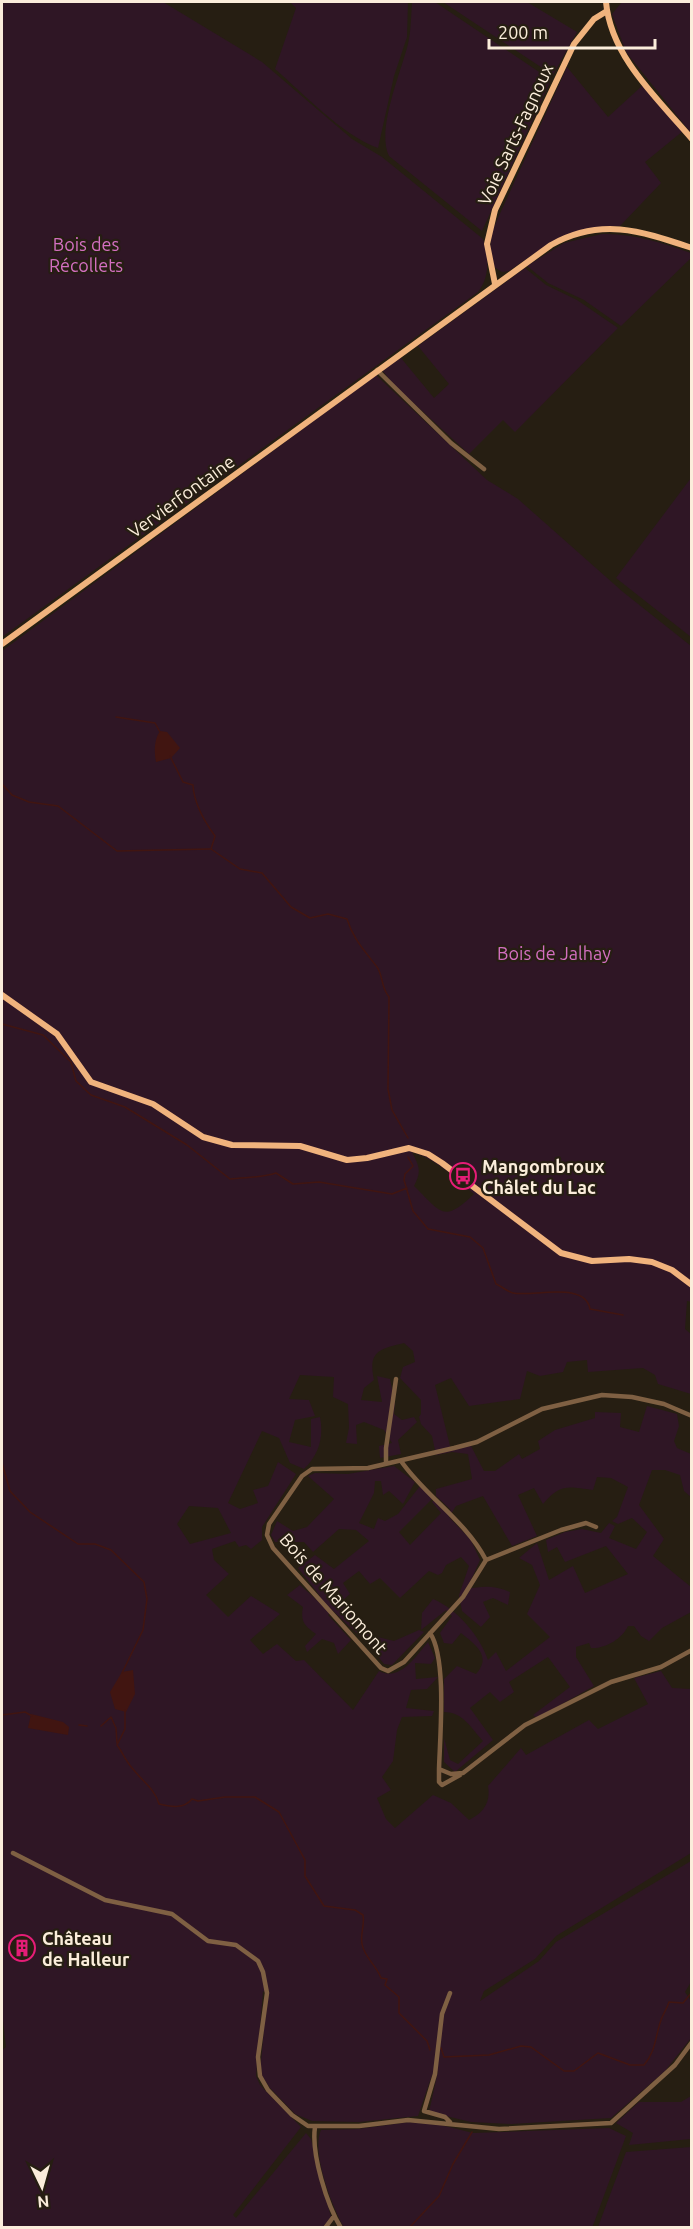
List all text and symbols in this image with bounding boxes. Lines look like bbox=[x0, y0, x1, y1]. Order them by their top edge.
scale bar bbox=[489, 12, 656, 50]
text: 200 m bbox=[498, 22, 548, 42]
street label: Voie Sarts-Fagnoux bbox=[473, 60, 557, 208]
park label: Bois des Récollets bbox=[49, 234, 123, 275]
street label: Vervierfontaine bbox=[124, 451, 238, 541]
park label: Bois de Jalhay bbox=[497, 943, 611, 963]
place label: Mangombroux Châlet du Lac bbox=[482, 1156, 605, 1197]
bus stop icon: Mangombroux Châlet du Lac bbox=[448, 1161, 478, 1191]
street label: Bois de Mariomont bbox=[276, 1529, 392, 1657]
place label: Château de Halleur bbox=[42, 1928, 130, 1969]
building icon: Château de Halleur bbox=[7, 1933, 37, 1963]
north arrow bbox=[12, 2157, 72, 2217]
text: N bbox=[37, 2192, 50, 2211]

